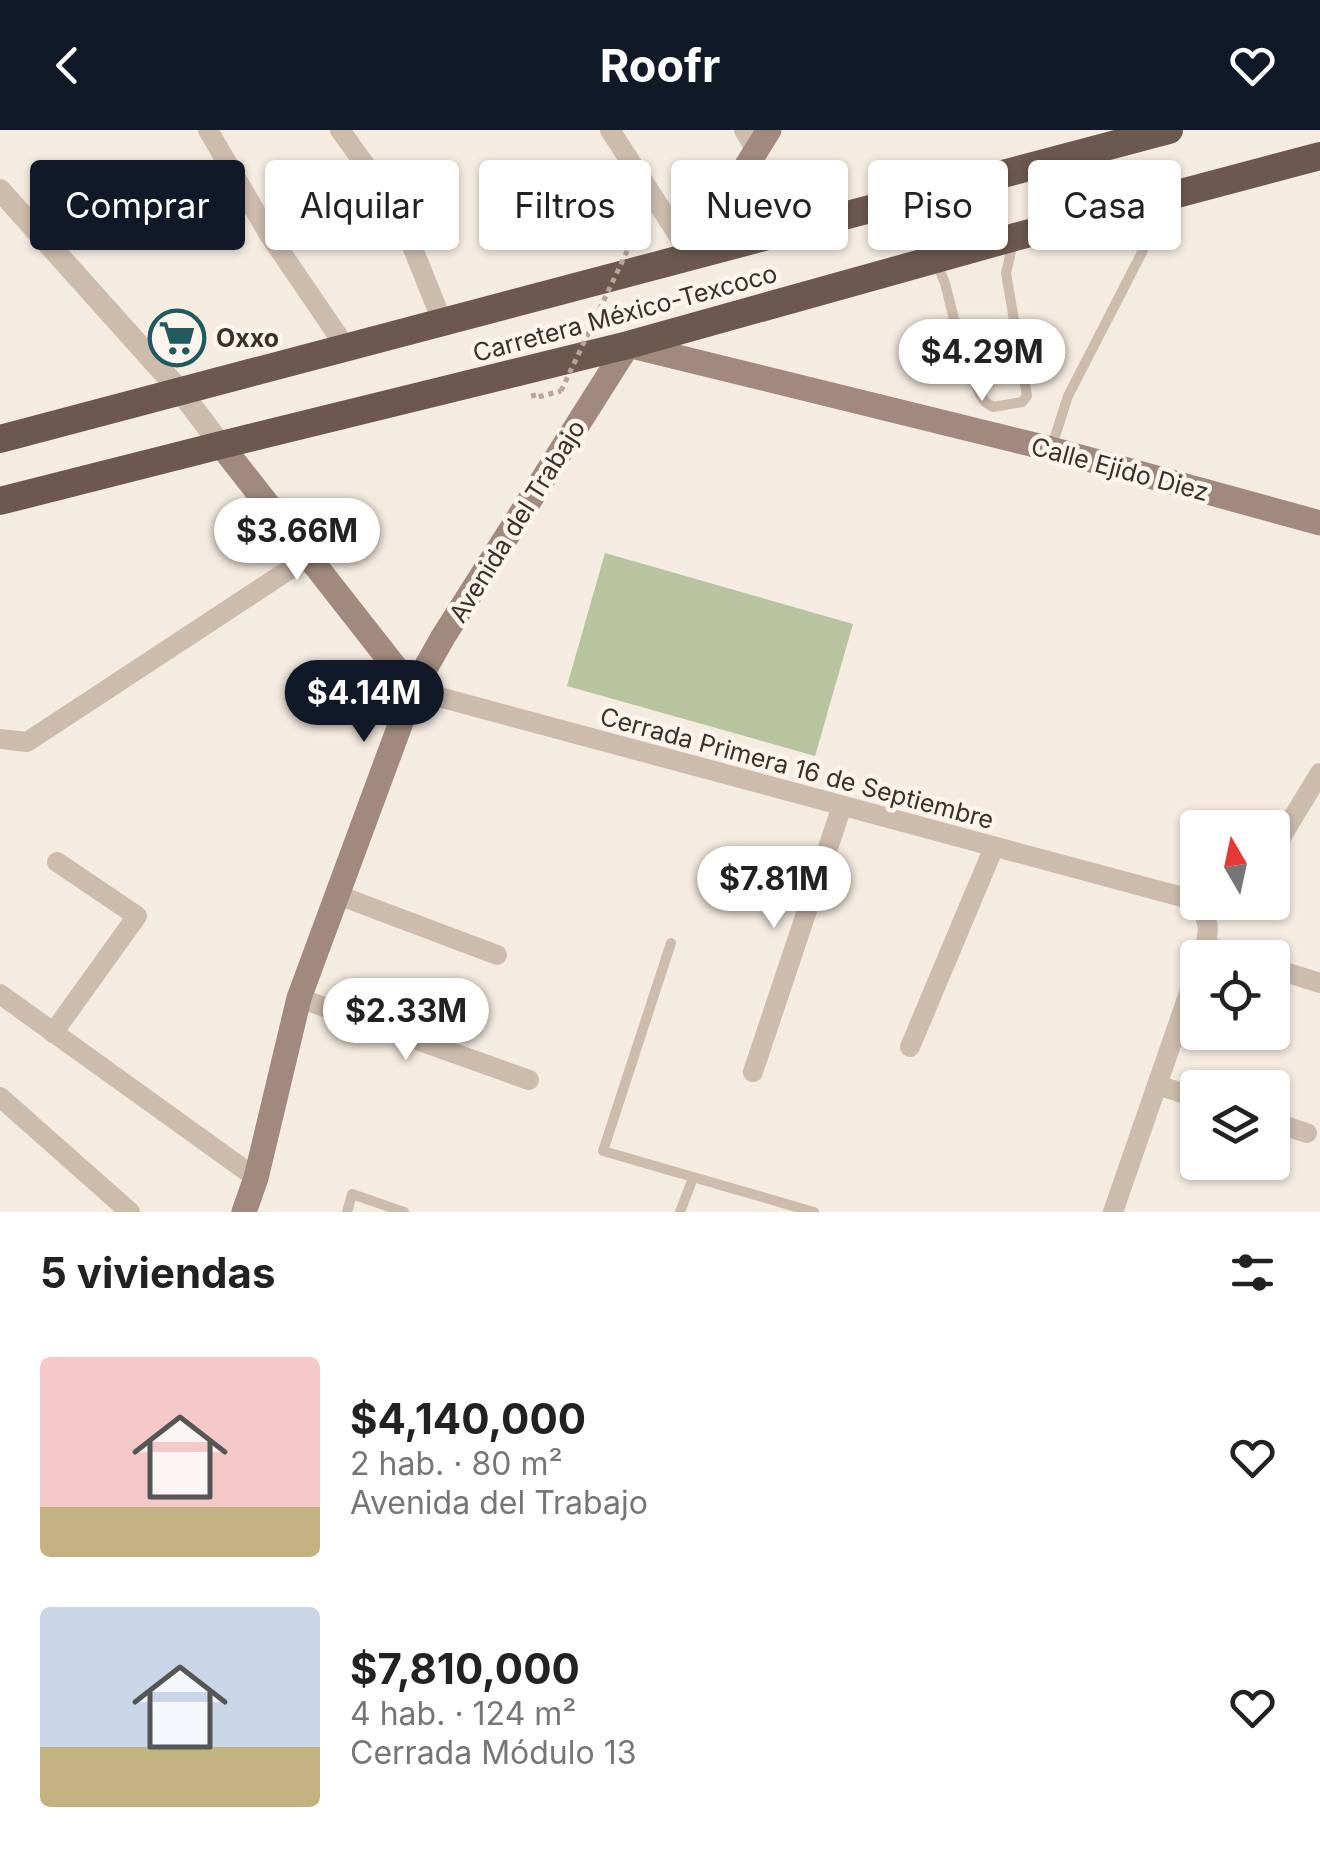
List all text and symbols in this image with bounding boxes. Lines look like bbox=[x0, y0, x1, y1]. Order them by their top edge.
icon: back bbox=[40, 38, 95, 93]
text: Roofr bbox=[600, 38, 720, 93]
icon: heart bbox=[1225, 38, 1280, 93]
chip: Comprar bbox=[30, 160, 245, 250]
chip: Alquilar bbox=[265, 160, 459, 250]
chip: Filtros bbox=[479, 160, 651, 250]
chip: Nuevo bbox=[671, 160, 848, 250]
chip: Piso bbox=[868, 160, 1008, 250]
chip: Casa bbox=[1028, 160, 1181, 250]
street label: Carretera México-Texcoco bbox=[470, 258, 780, 368]
supermarket icon: Oxxo bbox=[147, 308, 207, 368]
pin: $4.29M bbox=[901, 319, 1063, 404]
place label: Oxxo bbox=[216, 323, 279, 353]
text: $4.29M bbox=[921, 332, 1043, 371]
street label: Avenida del Trabajo bbox=[443, 414, 591, 628]
street label: Calle Ejido Diez bbox=[1028, 431, 1212, 507]
pin: $3.66M bbox=[216, 498, 378, 583]
text: $3.66M bbox=[236, 511, 358, 550]
pin: $4.14M bbox=[283, 660, 445, 745]
text: $4.14M bbox=[307, 673, 421, 712]
street label: Cerrada Primera 16 de Septiembre bbox=[597, 701, 997, 835]
north arrow bbox=[1180, 810, 1290, 920]
map controls bbox=[1180, 810, 1290, 1180]
pin: $7.81M bbox=[693, 846, 855, 931]
text: $7.81M bbox=[719, 859, 829, 898]
button: locate bbox=[1180, 940, 1290, 1050]
pin: $2.33M bbox=[325, 978, 487, 1063]
text: $2.33M bbox=[345, 991, 467, 1030]
button: layers bbox=[1180, 1070, 1290, 1180]
icon: filters bbox=[1225, 1245, 1280, 1300]
text: 5 viviendas bbox=[40, 1247, 275, 1298]
text: $4,140,000 bbox=[350, 1393, 586, 1444]
icon: home bbox=[120, 1397, 240, 1517]
icon: heart bbox=[1225, 1430, 1280, 1485]
text: 2 hab. · 80 m² bbox=[350, 1444, 563, 1483]
text: Avenida del Trabajo bbox=[350, 1483, 648, 1522]
text: $7,810,000 bbox=[350, 1643, 580, 1694]
icon: home bbox=[120, 1647, 240, 1767]
icon: heart bbox=[1225, 1680, 1280, 1735]
text: 4 hab. · 124 m² bbox=[350, 1694, 576, 1733]
text: Cerrada Módulo 13 bbox=[350, 1733, 636, 1772]

